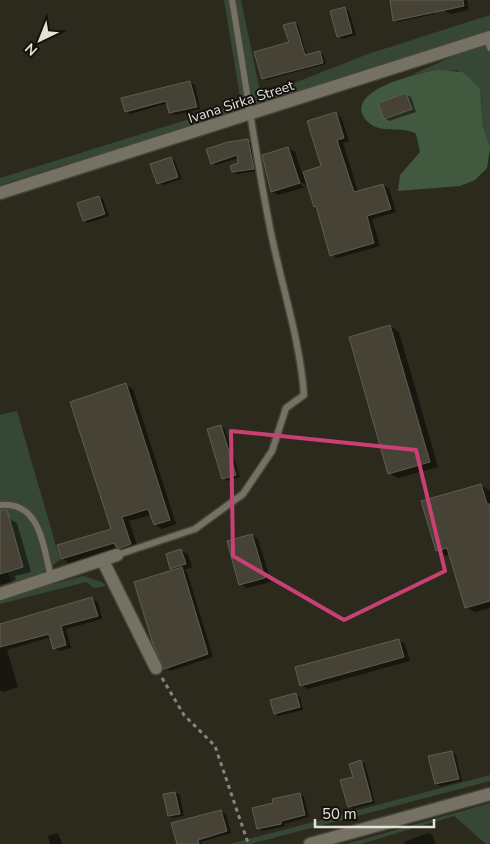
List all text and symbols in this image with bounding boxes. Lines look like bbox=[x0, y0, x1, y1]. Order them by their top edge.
north arrow bbox=[15, 15, 65, 65]
text: N bbox=[21, 39, 42, 60]
street label: Ivana Sirka Street bbox=[186, 76, 296, 128]
scale bar bbox=[315, 796, 434, 828]
text: 50 m bbox=[322, 804, 357, 824]

